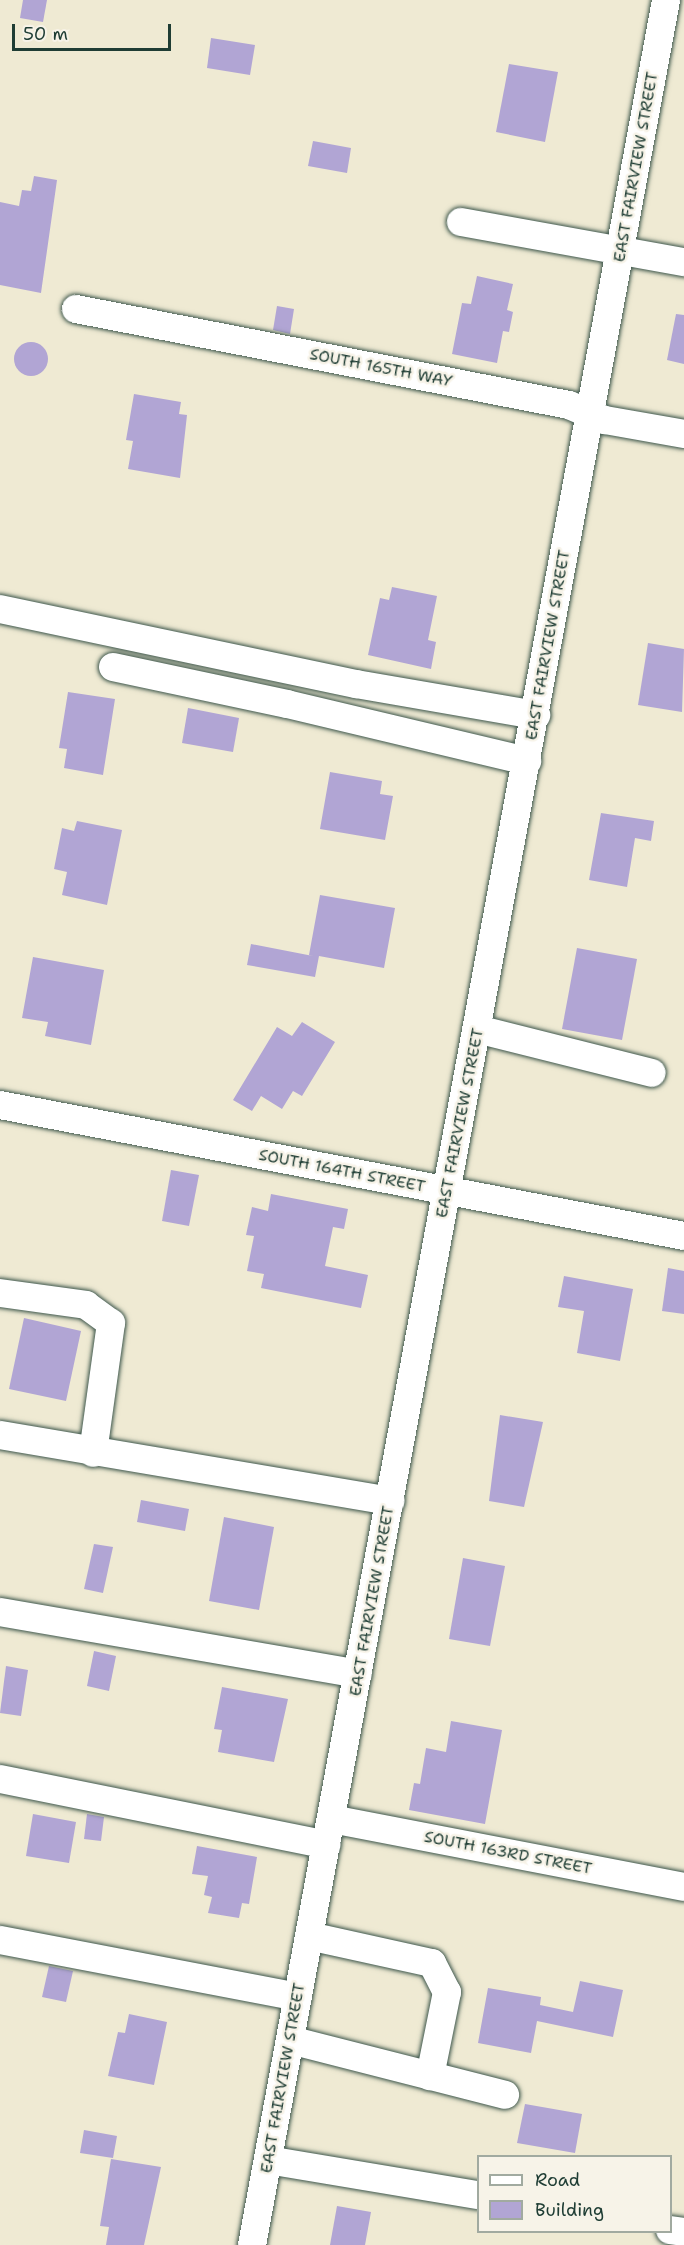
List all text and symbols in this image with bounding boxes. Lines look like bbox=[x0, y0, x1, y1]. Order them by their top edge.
scale bar bbox=[15, 12, 174, 50]
text: 50 m bbox=[23, 22, 68, 46]
street label: EAST FAIRVIEW STREET bbox=[610, 70, 662, 264]
street label: SOUTH 165TH WAY bbox=[308, 345, 454, 391]
street label: EAST FAIRVIEW STREET bbox=[522, 548, 574, 742]
street label: EAST FAIRVIEW STREET bbox=[432, 1026, 488, 1220]
street label: SOUTH 164TH STREET bbox=[257, 1145, 427, 1197]
street label: EAST FAIRVIEW STREET bbox=[346, 1504, 398, 1698]
street label: SOUTH 163RD STREET bbox=[422, 1827, 594, 1879]
street label: EAST FAIRVIEW STREET bbox=[257, 1981, 309, 2175]
legend bbox=[477, 2155, 672, 2233]
text: Road bbox=[535, 2168, 580, 2192]
text: Building bbox=[535, 2198, 604, 2222]

